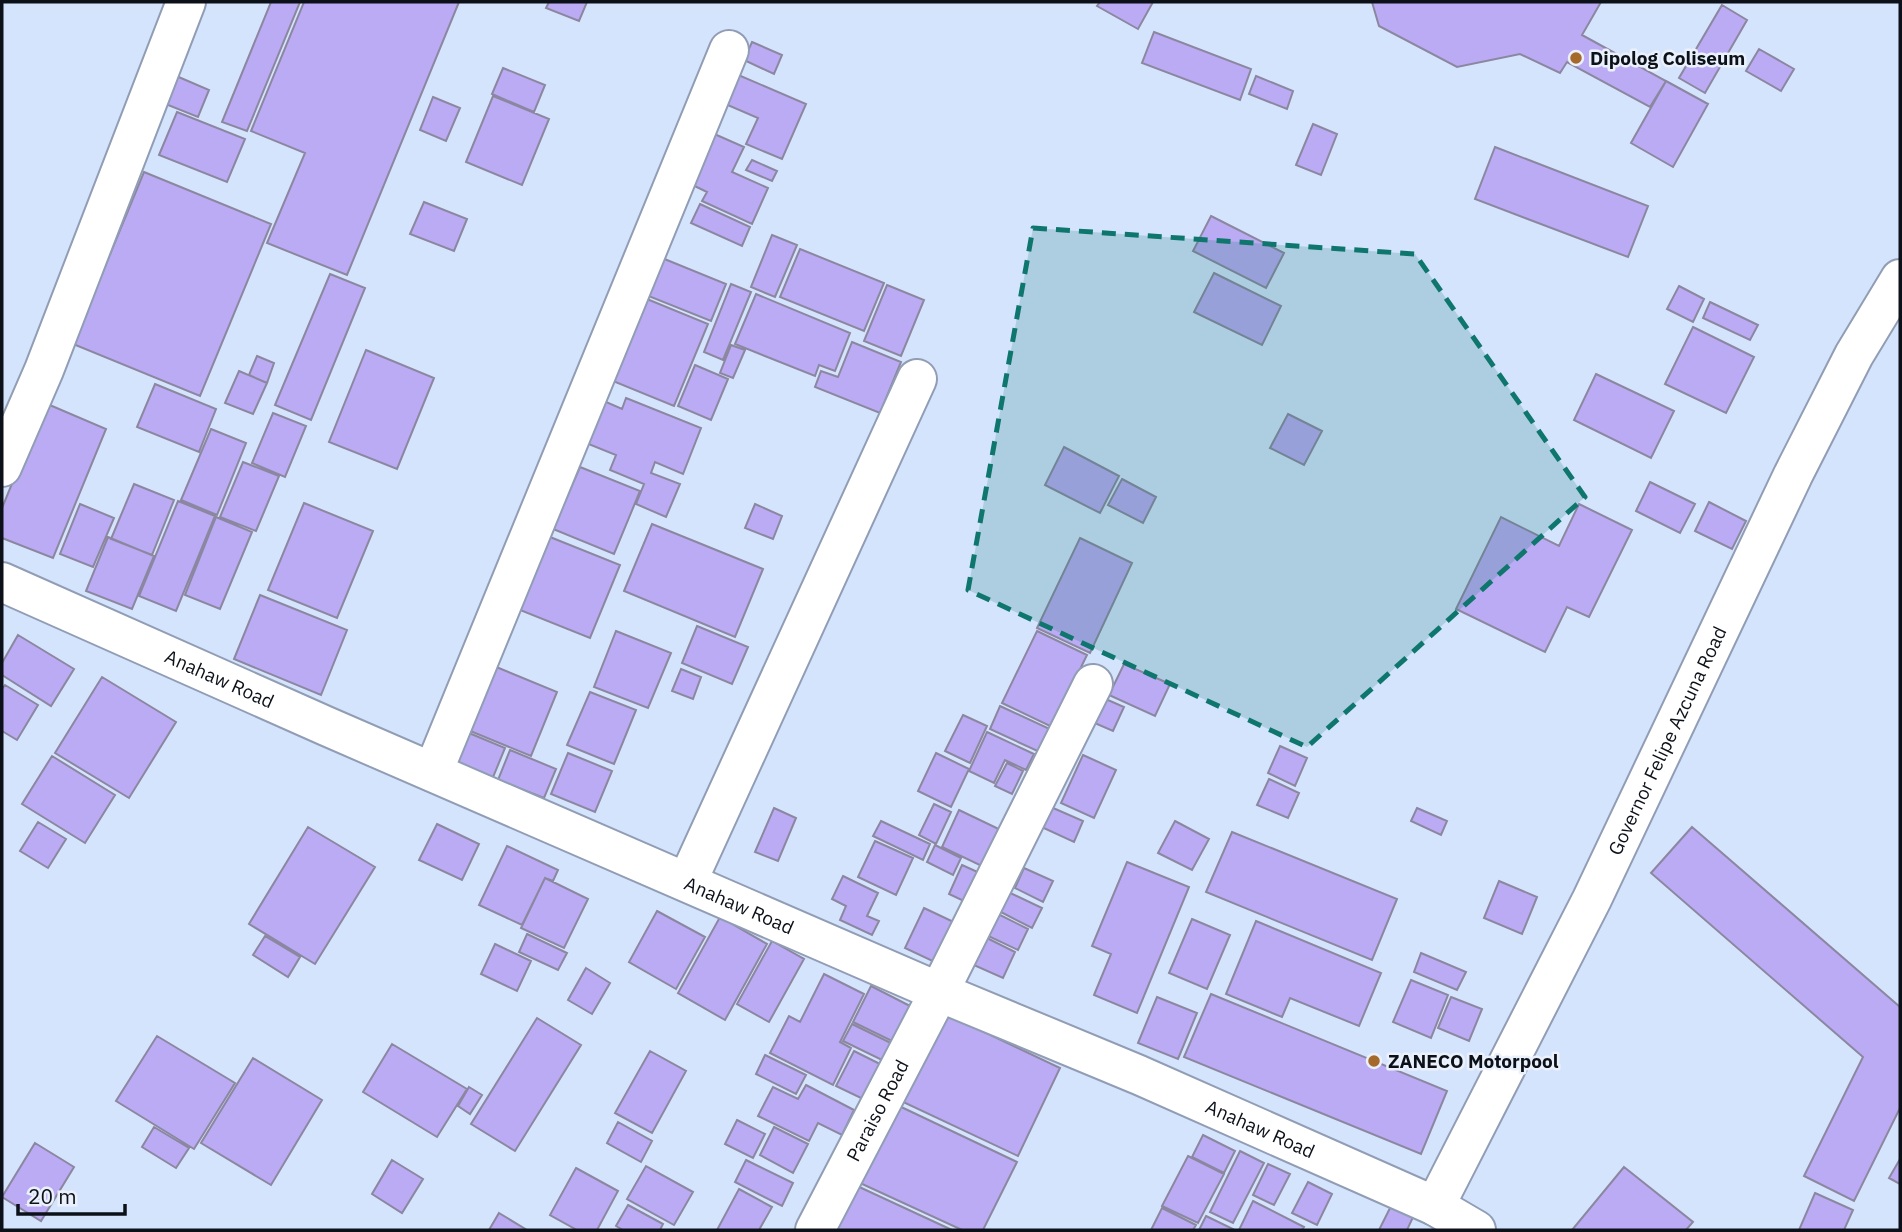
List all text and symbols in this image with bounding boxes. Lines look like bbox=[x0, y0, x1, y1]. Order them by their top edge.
place label: Dipolog Coliseum bbox=[1590, 46, 1745, 70]
marker: Dipolog Coliseum bbox=[1568, 50, 1584, 66]
street label: Governor Felipe Azcuna Road bbox=[1603, 622, 1731, 859]
street label: Anahaw Road bbox=[161, 644, 278, 713]
street label: Anahaw Road bbox=[681, 871, 798, 940]
place label: ZANECO Motorpool bbox=[1388, 1049, 1559, 1073]
marker: ZANECO Motorpool bbox=[1366, 1053, 1382, 1069]
street label: Paraiso Road bbox=[841, 1055, 914, 1165]
street label: Anahaw Road bbox=[1202, 1094, 1319, 1163]
scale bar bbox=[18, 1172, 124, 1216]
text: 20 m bbox=[28, 1182, 77, 1210]

